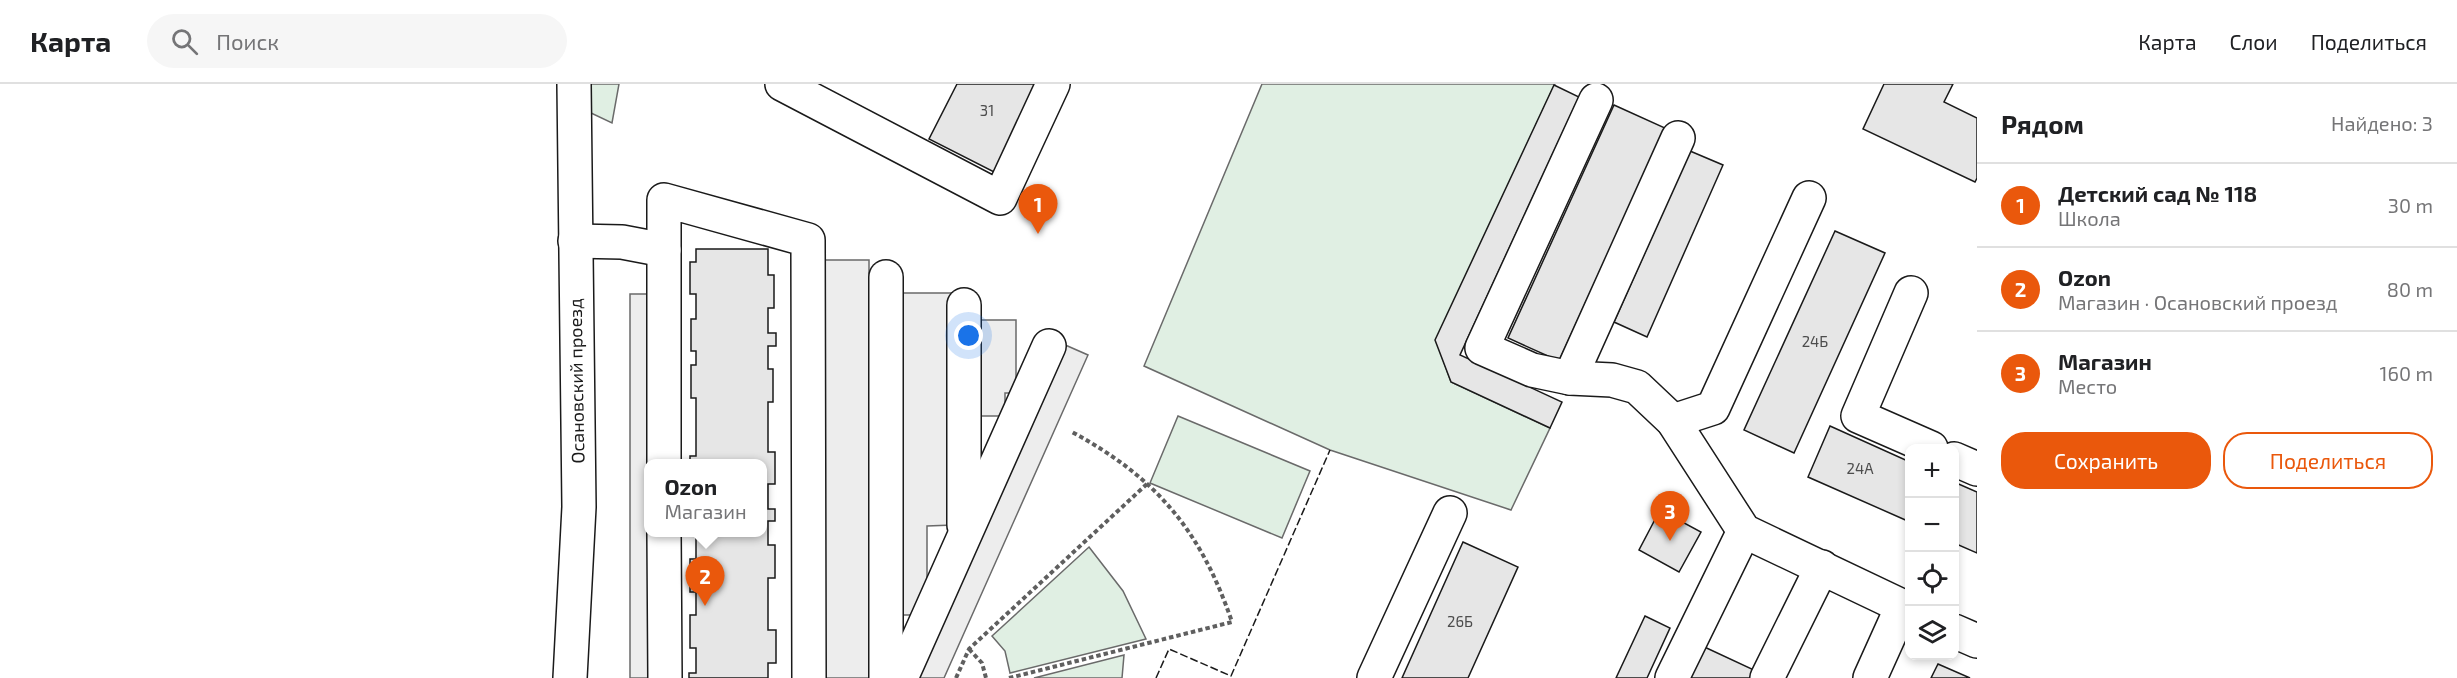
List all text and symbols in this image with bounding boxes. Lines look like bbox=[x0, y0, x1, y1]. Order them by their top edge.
search box bbox=[147, 14, 567, 68]
text: Карта bbox=[30, 24, 111, 58]
icon: search bbox=[168, 25, 201, 58]
text: Поиск bbox=[216, 28, 279, 54]
text: Карта bbox=[2138, 29, 2197, 54]
text: Слои bbox=[2230, 29, 2278, 54]
text: Поделиться bbox=[2311, 29, 2427, 54]
house number: 31 bbox=[980, 101, 994, 119]
text: Рядом bbox=[2001, 108, 2084, 139]
text: Найдено: 3 bbox=[2331, 111, 2433, 135]
text: Детский сад № 118 bbox=[2058, 180, 2257, 206]
pin: 1 bbox=[1018, 184, 1058, 234]
text: 1 bbox=[2016, 193, 2025, 217]
text: 30 m bbox=[2388, 193, 2433, 217]
text: Школа bbox=[2058, 206, 2121, 230]
text: Ozon bbox=[2058, 264, 2111, 290]
text: 2 bbox=[2015, 277, 2026, 301]
text: 80 m bbox=[2387, 277, 2433, 301]
text: Магазин · Осановский проезд bbox=[2058, 290, 2338, 314]
street label: Осановский проезд bbox=[564, 298, 588, 464]
your location bbox=[954, 321, 983, 350]
house number: 24Б bbox=[1802, 332, 1828, 350]
text: Магазин bbox=[2058, 348, 2152, 374]
text: 3 bbox=[2015, 361, 2026, 385]
text: 160 m bbox=[2380, 361, 2433, 385]
text: Место bbox=[2058, 374, 2117, 398]
button: Сохранить bbox=[2001, 432, 2211, 489]
button: Поделиться bbox=[2223, 432, 2433, 489]
map controls bbox=[1905, 444, 1959, 660]
button: + bbox=[1905, 444, 1959, 498]
popup bbox=[644, 459, 767, 537]
house number: 24А bbox=[1847, 459, 1874, 477]
text: Ozon bbox=[664, 473, 717, 499]
pin: 3 bbox=[1650, 492, 1690, 541]
button: − bbox=[1905, 498, 1959, 552]
text: Магазин bbox=[664, 499, 747, 523]
button: locate bbox=[1905, 552, 1959, 606]
pin: 2 bbox=[686, 556, 724, 606]
button: layers bbox=[1905, 606, 1959, 660]
house number: 26Б bbox=[1447, 612, 1473, 630]

